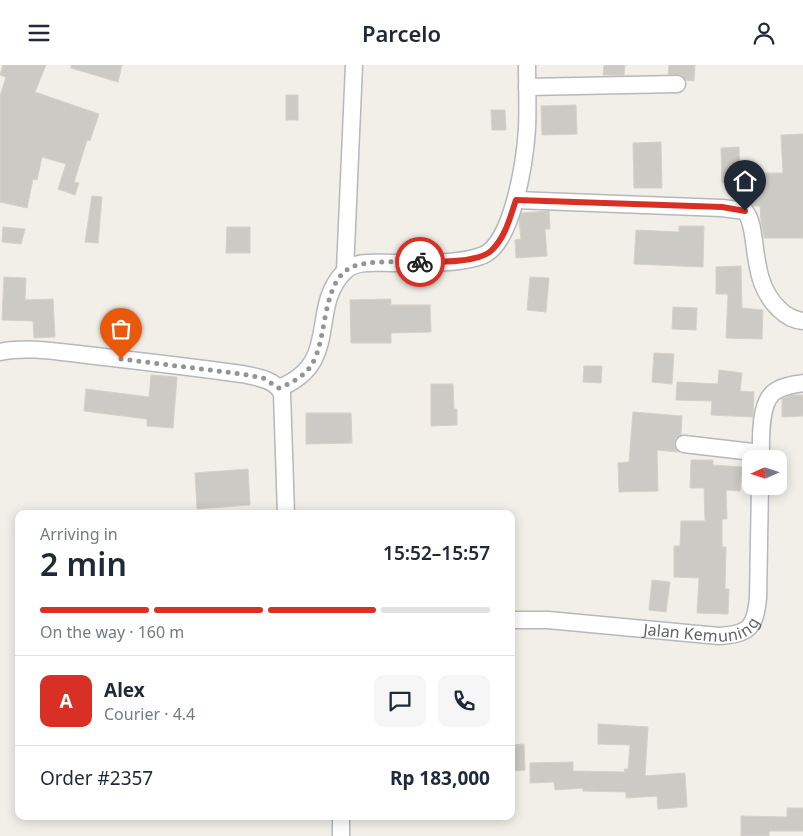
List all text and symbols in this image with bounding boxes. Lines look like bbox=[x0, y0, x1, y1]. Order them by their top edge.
text: Parcelo bbox=[362, 18, 441, 48]
icon: menu bbox=[25, 19, 53, 47]
icon: person bbox=[750, 19, 778, 47]
pin bbox=[724, 160, 766, 211]
icon: home bbox=[731, 167, 759, 195]
courier bbox=[395, 237, 445, 287]
icon: bike bbox=[406, 248, 434, 276]
pin bbox=[100, 308, 142, 359]
icon: bag bbox=[107, 315, 135, 343]
north arrow bbox=[742, 450, 788, 495]
map controls bbox=[742, 450, 787, 495]
text: Arriving in bbox=[40, 523, 118, 545]
text: 15:52–15:57 bbox=[383, 540, 490, 566]
text: 2 min bbox=[40, 542, 127, 585]
street label: Jalan Kemuning bbox=[641, 613, 764, 647]
text: On the way · 160 m bbox=[40, 621, 184, 643]
button: chat bbox=[374, 675, 426, 727]
button: phone bbox=[438, 675, 490, 727]
text: Alex bbox=[104, 677, 145, 703]
text: A bbox=[59, 688, 73, 714]
text: Courier · 4.4 bbox=[104, 703, 195, 725]
text: Order #2357 bbox=[40, 765, 153, 791]
text: Rp 183,000 bbox=[390, 765, 490, 791]

